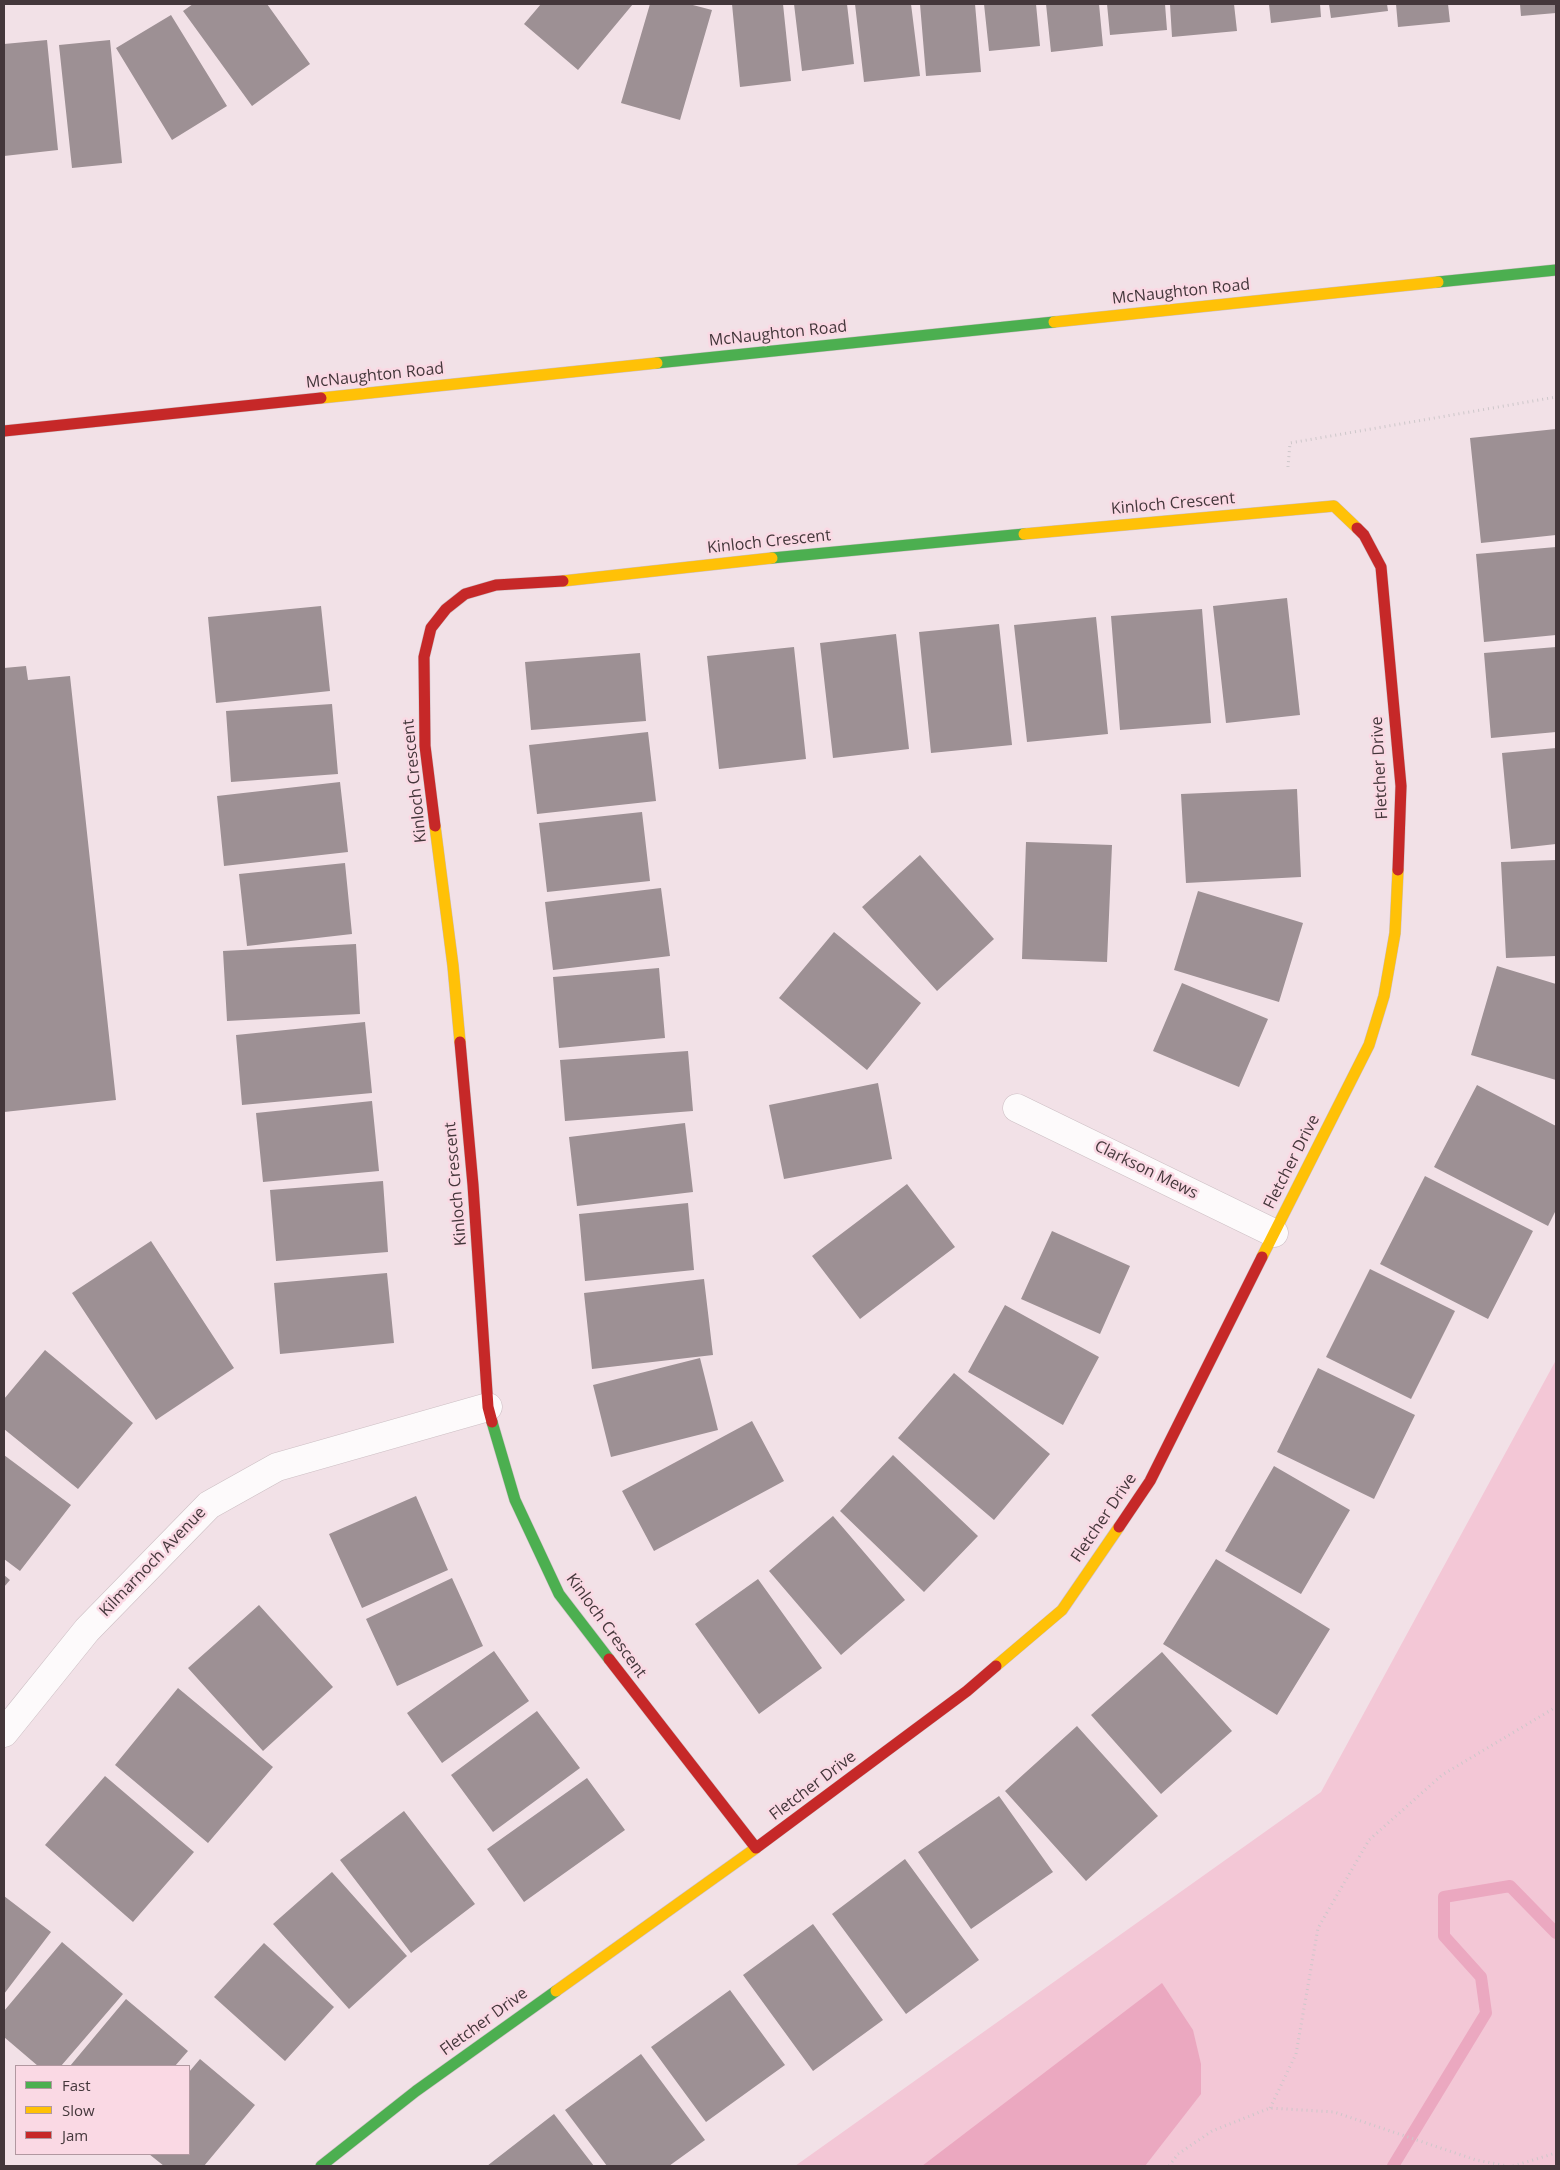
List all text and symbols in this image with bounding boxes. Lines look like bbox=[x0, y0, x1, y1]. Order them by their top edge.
street label: McNaughton Road bbox=[1111, 275, 1251, 309]
street label: McNaughton Road bbox=[708, 317, 848, 351]
street label: McNaughton Road bbox=[305, 359, 445, 393]
street label: Kinloch Crescent bbox=[1110, 489, 1236, 519]
street label: Kinloch Crescent bbox=[706, 526, 832, 558]
street label: Fletcher Drive bbox=[1368, 716, 1392, 820]
street label: Kinloch Crescent bbox=[399, 718, 431, 844]
street label: Fletcher Drive bbox=[1260, 1112, 1324, 1212]
street label: Kinloch Crescent bbox=[441, 1121, 471, 1247]
street label: Clarkson Mews bbox=[1091, 1137, 1201, 1203]
street label: Fletcher Drive bbox=[1067, 1470, 1141, 1566]
street label: Kilmarnoch Avenue bbox=[96, 1503, 210, 1621]
street label: Kinloch Crescent bbox=[562, 1570, 650, 1682]
street label: Fletcher Drive bbox=[766, 1747, 860, 1825]
street label: Fletcher Drive bbox=[437, 1984, 531, 2060]
legend bbox=[15, 2065, 190, 2155]
text: Fast bbox=[62, 2075, 91, 2095]
text: Slow bbox=[62, 2100, 95, 2120]
text: Jam bbox=[62, 2125, 88, 2145]

